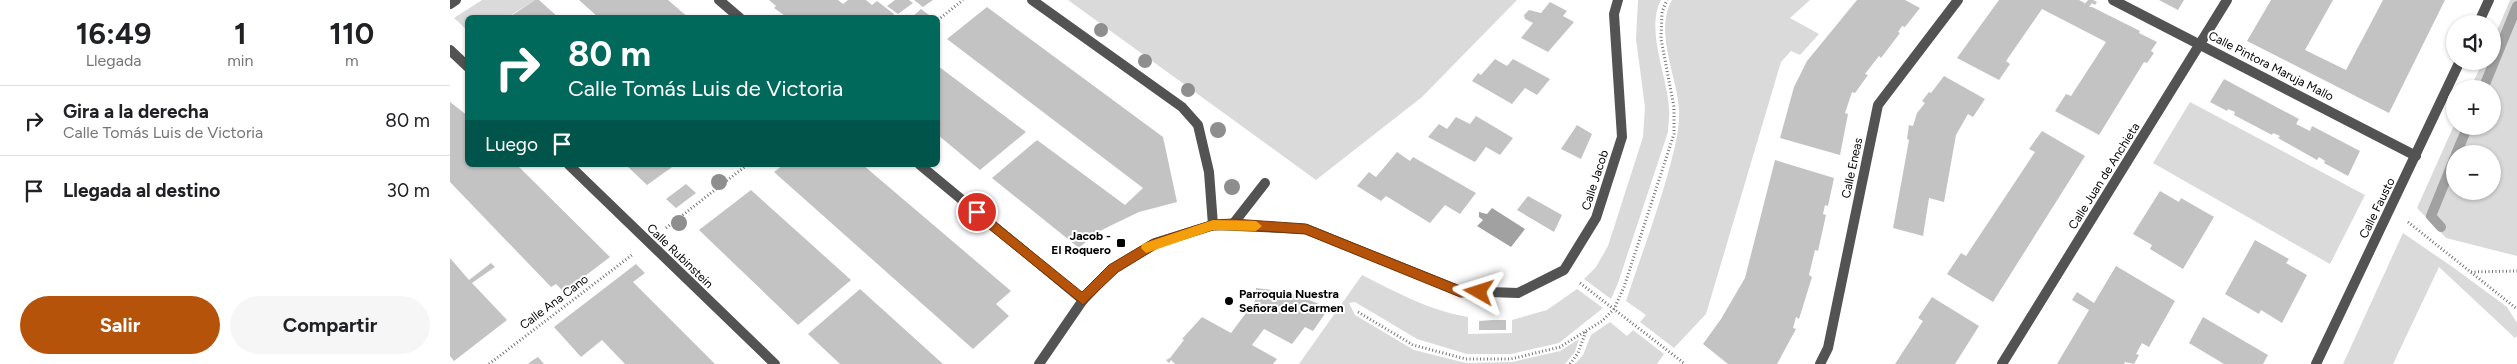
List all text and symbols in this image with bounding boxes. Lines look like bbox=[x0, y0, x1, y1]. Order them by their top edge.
text: 16:49 bbox=[76, 15, 151, 52]
text: 1 bbox=[234, 15, 247, 52]
text: 110 bbox=[329, 15, 374, 52]
map controls bbox=[2446, 15, 2501, 200]
button: sound bbox=[2446, 15, 2501, 70]
street label: Calle Pintora Maruja Mallo bbox=[2206, 28, 2336, 104]
text: 80 m bbox=[568, 33, 651, 75]
icon: right bbox=[485, 35, 550, 100]
text: Llegada bbox=[86, 51, 141, 70]
text: min bbox=[227, 51, 253, 70]
text: m bbox=[345, 51, 359, 70]
text: Calle Tomás Luis de Victoria bbox=[568, 75, 843, 102]
button: + bbox=[2446, 80, 2501, 135]
text: Gira a la derecha bbox=[63, 100, 209, 123]
icon: right bbox=[20, 107, 48, 135]
text: 80 m bbox=[385, 109, 430, 132]
street label: Calle Juan de Anchieta bbox=[2066, 120, 2142, 232]
text: Calle Tomás Luis de Victoria bbox=[63, 123, 263, 142]
icon: arrive bbox=[548, 130, 576, 158]
text: Luego bbox=[485, 133, 538, 156]
street label: Calle Eneas bbox=[1839, 136, 1865, 200]
button: − bbox=[2446, 145, 2501, 200]
street label: Calle Jacob bbox=[1579, 148, 1611, 212]
street label: Calle Fausto bbox=[2356, 175, 2398, 241]
icon: arrive bbox=[20, 177, 48, 205]
text: Llegada al destino bbox=[63, 179, 220, 202]
text: 30 m bbox=[387, 179, 430, 202]
pin bbox=[956, 191, 998, 233]
icon: arrive bbox=[963, 198, 991, 226]
street label: Calle Rubinstein bbox=[644, 221, 716, 291]
place label: Jacob - El Roquero bbox=[1051, 229, 1111, 257]
marker: Jacob - El Roquero bbox=[1115, 237, 1127, 249]
position arrow bbox=[1452, 265, 1504, 317]
street label: Calle Ana Cano bbox=[517, 272, 591, 332]
place label: Parroquia Nuestra Señora del Carmen bbox=[1239, 287, 1344, 315]
marker: Parroquia Nuestra Señora del Carmen bbox=[1223, 295, 1235, 307]
button: Salir bbox=[20, 296, 220, 354]
button: Compartir bbox=[230, 296, 430, 354]

